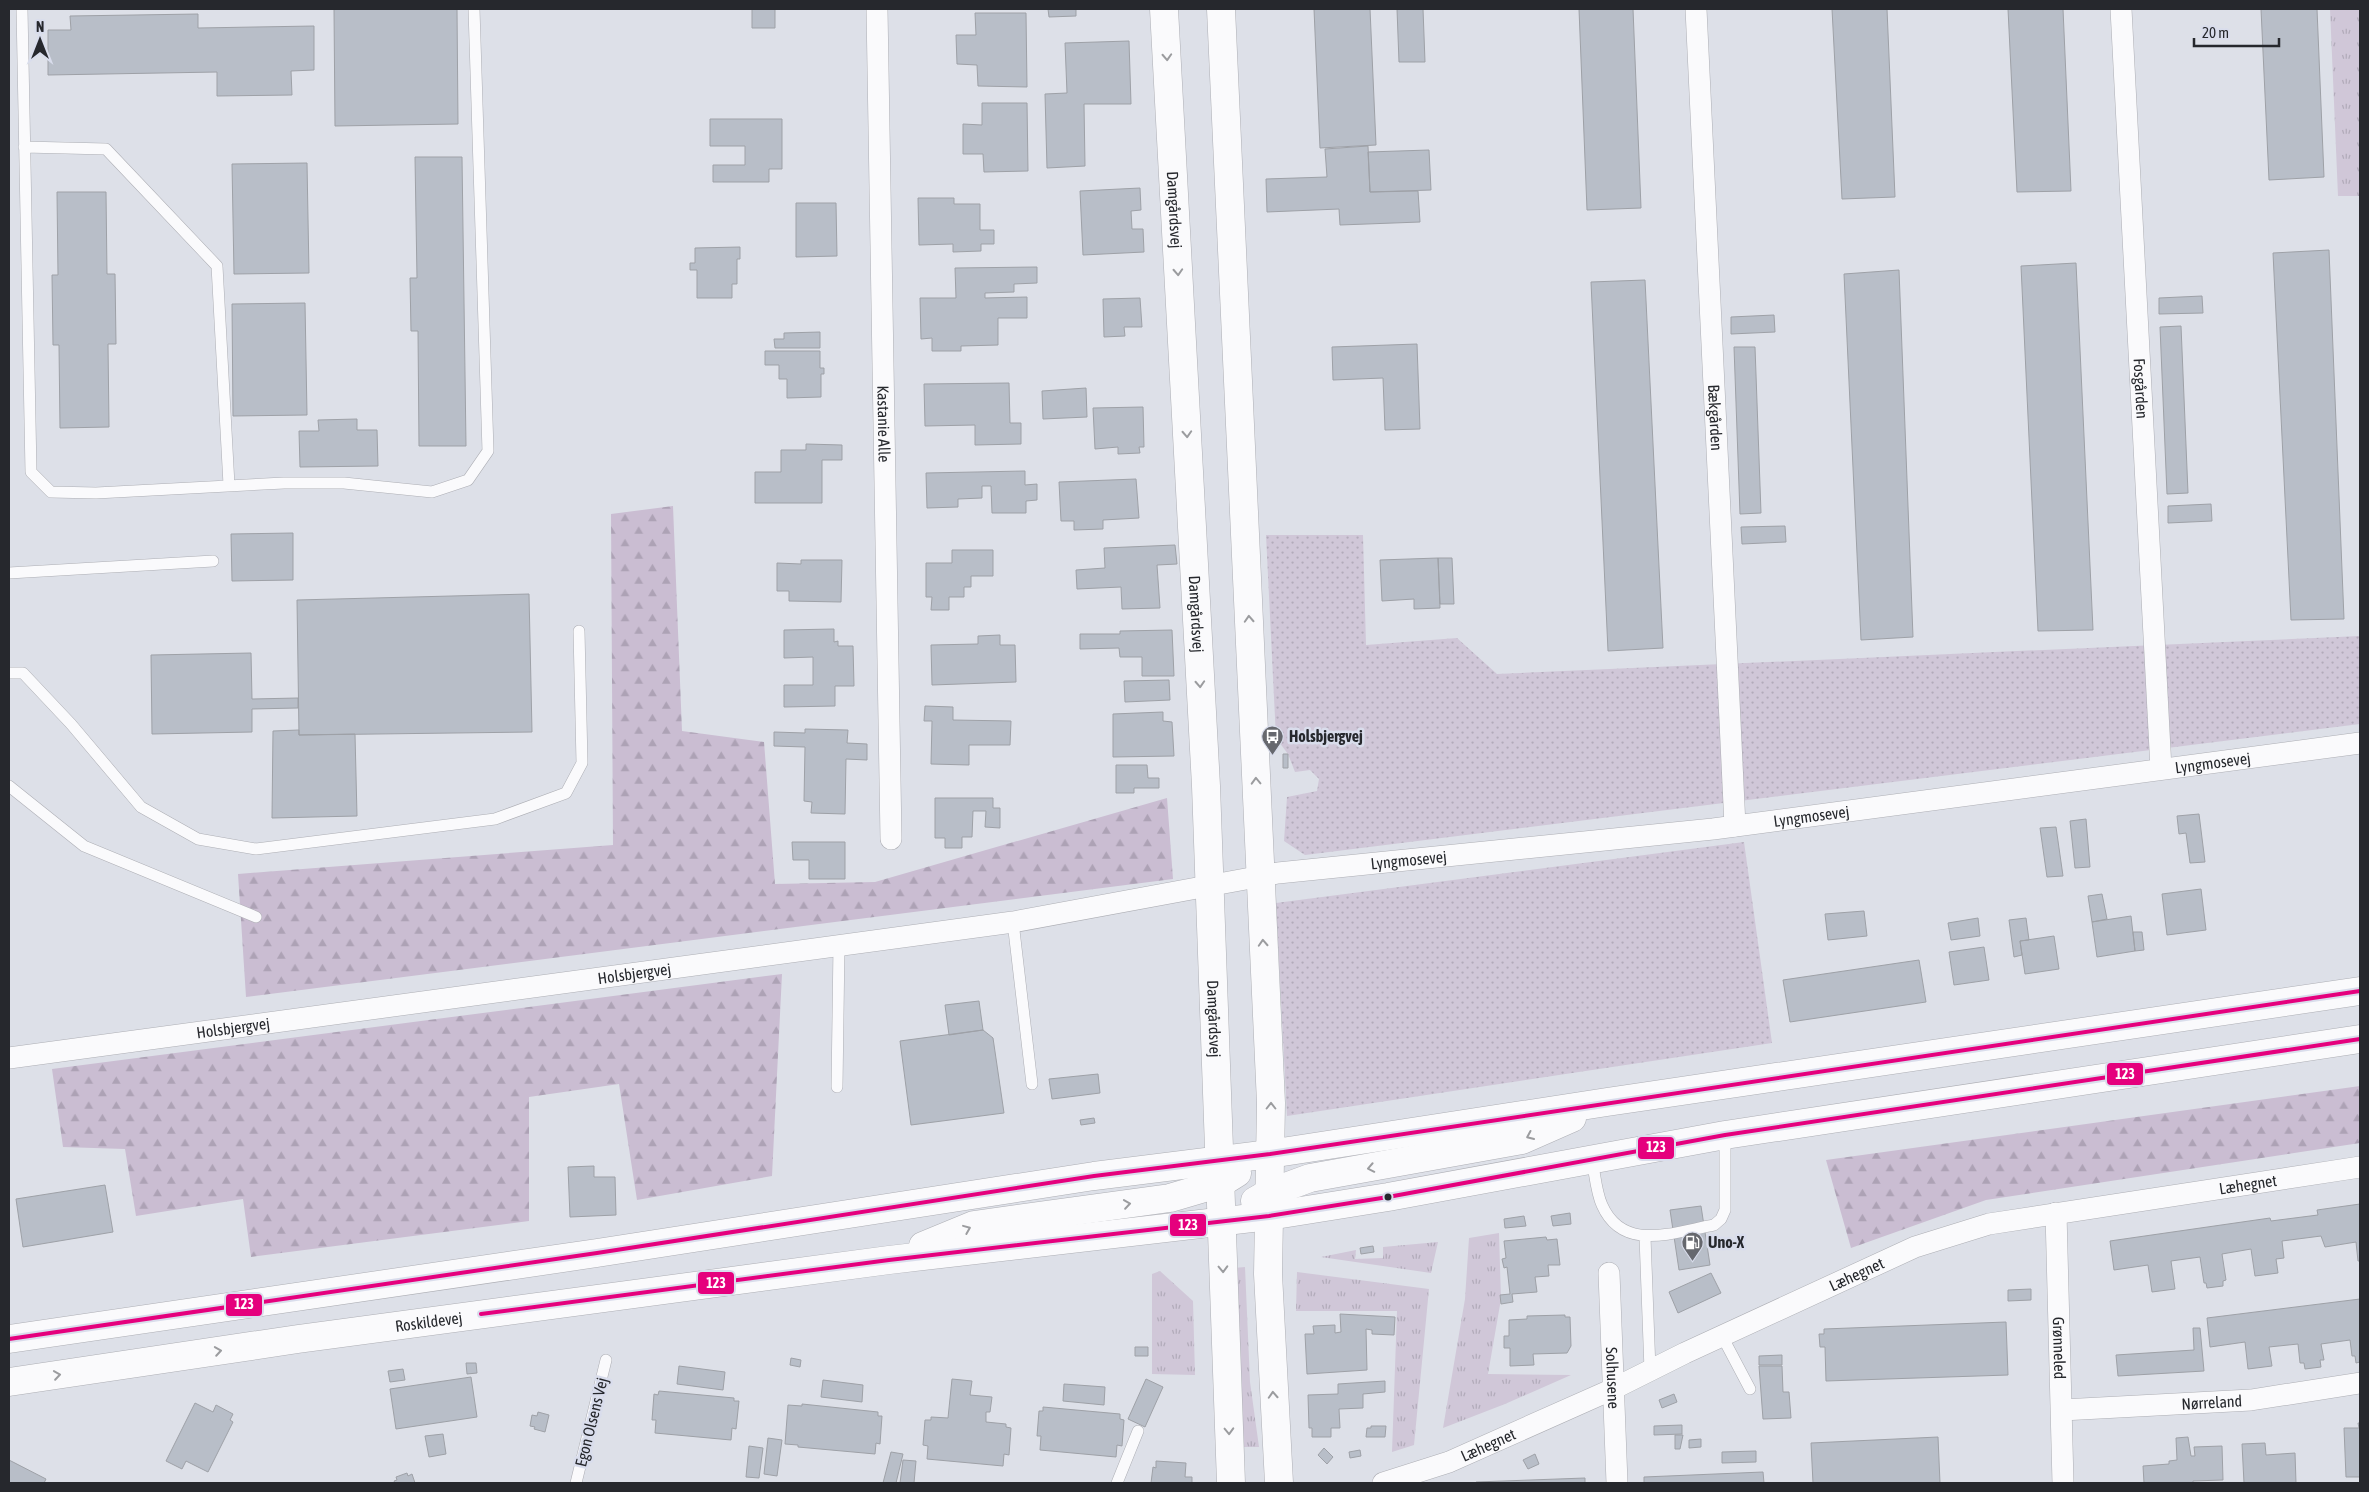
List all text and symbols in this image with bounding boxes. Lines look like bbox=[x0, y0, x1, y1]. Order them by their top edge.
north arrow bbox=[15, 15, 65, 65]
scale bar bbox=[2194, 15, 2279, 47]
text: N bbox=[36, 19, 44, 35]
text: 20 m bbox=[2202, 24, 2229, 41]
one-way arrow bbox=[1161, 54, 1172, 62]
street label: Damgårdsvej bbox=[1164, 171, 1186, 249]
one-way arrow bbox=[1173, 268, 1184, 276]
street label: Fosgården bbox=[2130, 358, 2152, 419]
street label: Bækgården bbox=[1705, 384, 1726, 451]
street label: Kastanie Alle bbox=[874, 385, 894, 463]
one-way arrow bbox=[1182, 431, 1192, 439]
street label: Damgårdsvej bbox=[1186, 575, 1208, 653]
one-way arrow bbox=[1244, 614, 1254, 622]
one-way arrow bbox=[1195, 680, 1206, 688]
bus stop icon: Holsbjergvej bbox=[1261, 724, 1285, 755]
place label: Holsbjergvej bbox=[1289, 727, 1363, 745]
street label: Lyngmosevej bbox=[2174, 749, 2252, 777]
one-way arrow bbox=[1251, 777, 1262, 785]
street label: Lyngmosevej bbox=[1772, 802, 1850, 830]
street label: Lyngmosevej bbox=[1370, 847, 1448, 873]
one-way arrow bbox=[1258, 939, 1268, 947]
street label: Holsbjergvej bbox=[597, 959, 672, 987]
street label: Damgårdsvej bbox=[1204, 980, 1225, 1058]
street label: Holsbjergvej bbox=[195, 1014, 271, 1042]
line badge: 123 bbox=[2106, 1062, 2144, 1086]
text: 123 bbox=[2115, 1066, 2135, 1082]
one-way arrow bbox=[1266, 1101, 1276, 1109]
one-way arrow bbox=[1526, 1129, 1535, 1140]
line badge: 123 bbox=[1637, 1136, 1675, 1160]
text: 123 bbox=[1646, 1139, 1666, 1155]
one-way arrow bbox=[1367, 1162, 1376, 1172]
street label: Læhegnet bbox=[2218, 1171, 2278, 1198]
unlabelled marker bbox=[1383, 1192, 1393, 1202]
one-way arrow bbox=[1123, 1199, 1131, 1210]
line badge: 123 bbox=[1169, 1213, 1207, 1237]
text: 123 bbox=[1178, 1217, 1198, 1233]
one-way arrow bbox=[962, 1224, 971, 1235]
fuel station icon: Uno-X bbox=[1680, 1230, 1704, 1261]
place label: Uno-X bbox=[1708, 1233, 1745, 1251]
street label: Læhegnet bbox=[1826, 1253, 1887, 1294]
one-way arrow bbox=[1218, 1266, 1228, 1273]
line badge: 123 bbox=[697, 1271, 735, 1295]
text: 123 bbox=[706, 1275, 726, 1291]
line badge: 123 bbox=[225, 1293, 263, 1317]
text: 123 bbox=[234, 1296, 254, 1312]
street label: Roskildevej bbox=[394, 1308, 464, 1335]
street label: Grønneled bbox=[2050, 1317, 2069, 1379]
one-way arrow bbox=[213, 1347, 222, 1357]
street label: Solhusene bbox=[1603, 1347, 1623, 1409]
one-way arrow bbox=[53, 1371, 61, 1381]
street label: Egon Olsens Vej bbox=[571, 1376, 612, 1469]
one-way arrow bbox=[1268, 1391, 1279, 1399]
street label: Nørreland bbox=[2181, 1391, 2243, 1413]
street label: Læhegnet bbox=[1458, 1424, 1519, 1465]
one-way arrow bbox=[1224, 1428, 1234, 1436]

